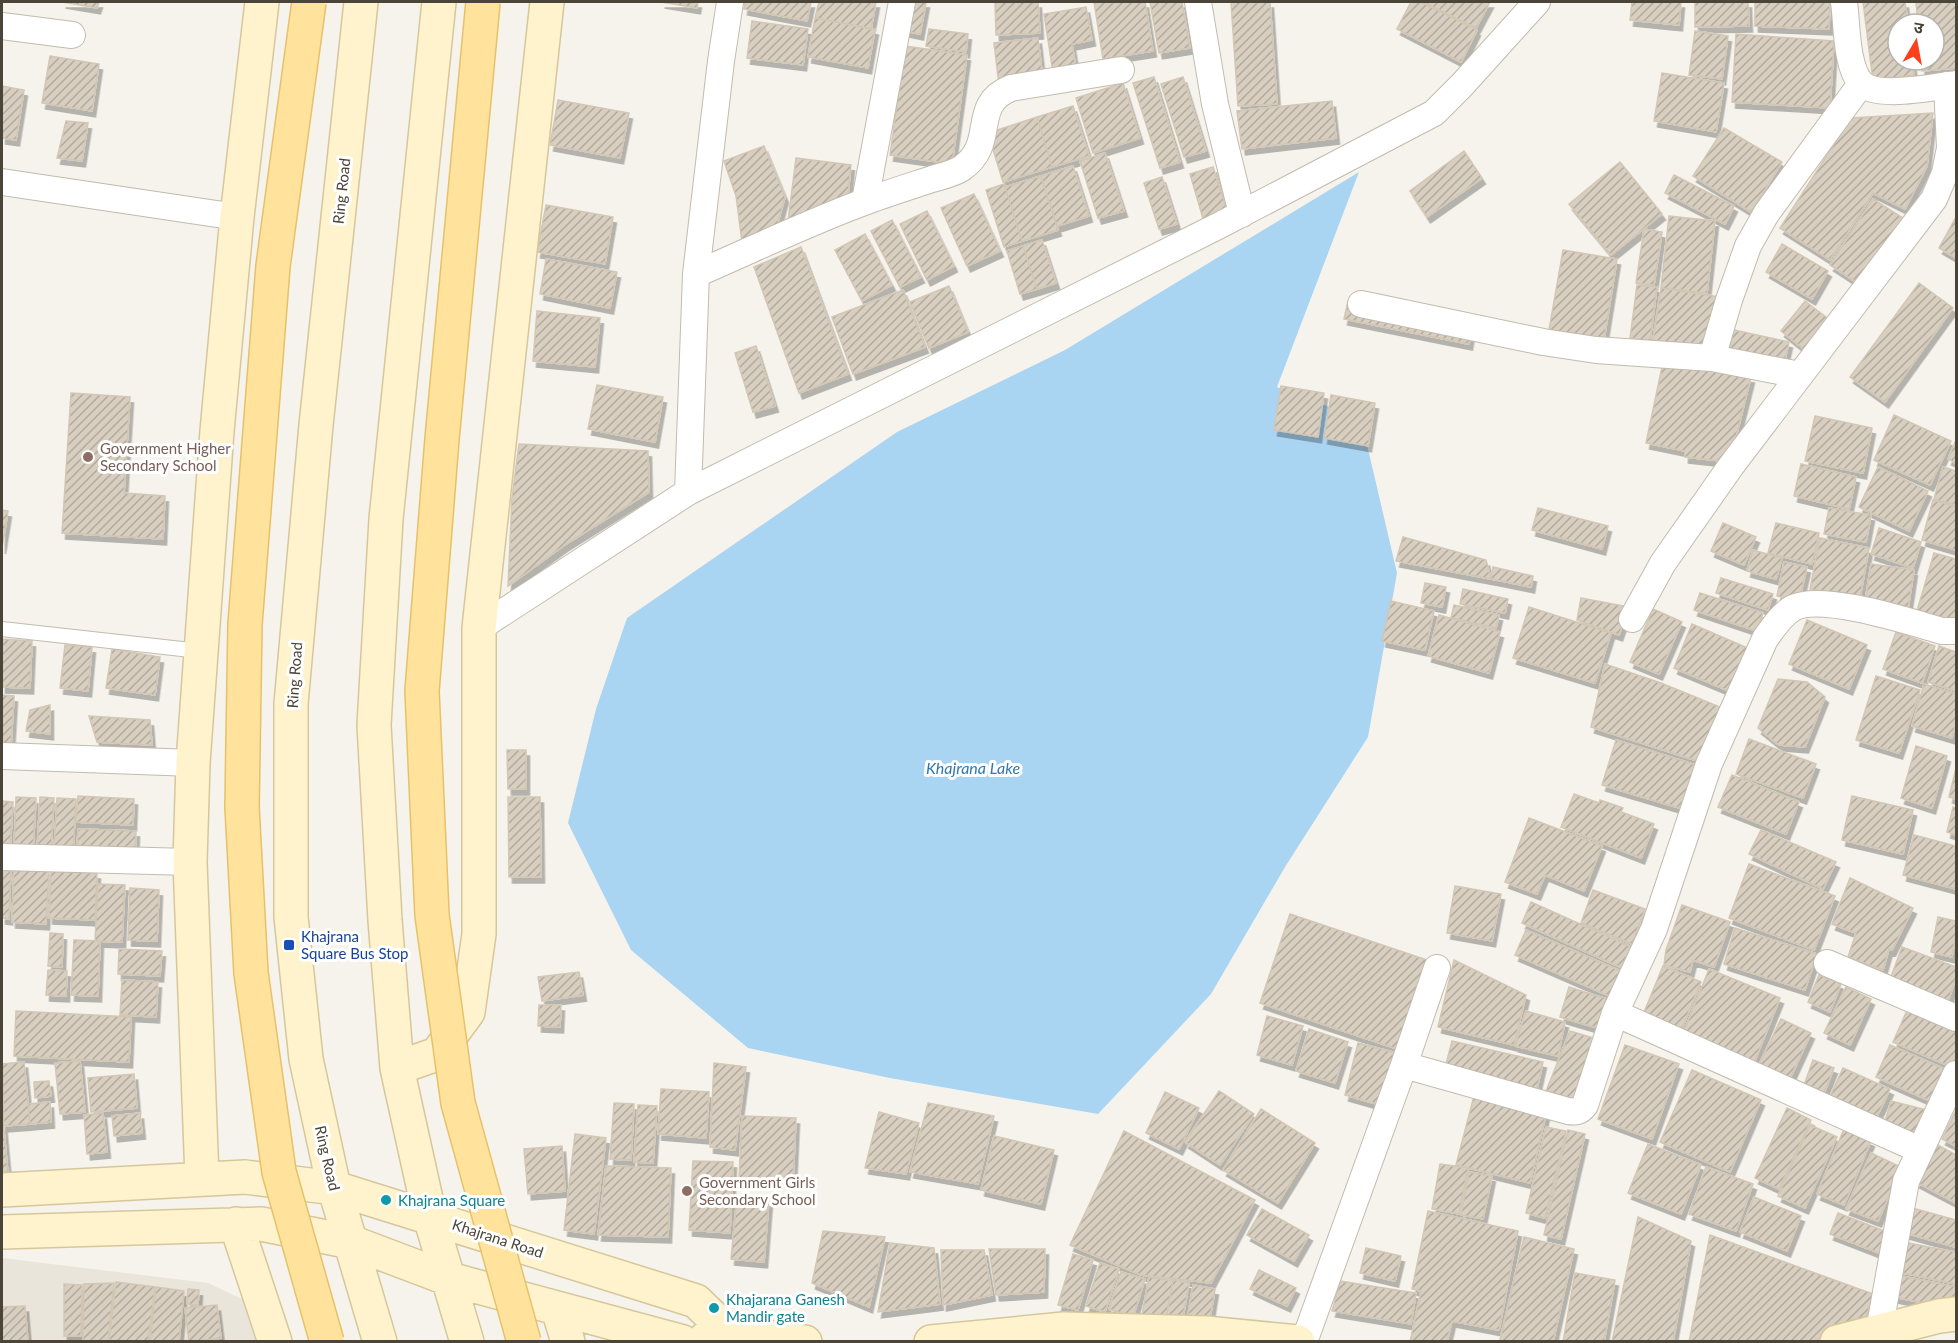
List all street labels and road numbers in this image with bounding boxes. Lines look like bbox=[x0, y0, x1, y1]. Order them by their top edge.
street label: Ring Road bbox=[329, 157, 353, 225]
street label: Ring Road bbox=[283, 641, 305, 709]
street label: Ring Road bbox=[312, 1124, 344, 1192]
street label: Khajrana Road bbox=[450, 1215, 546, 1261]

